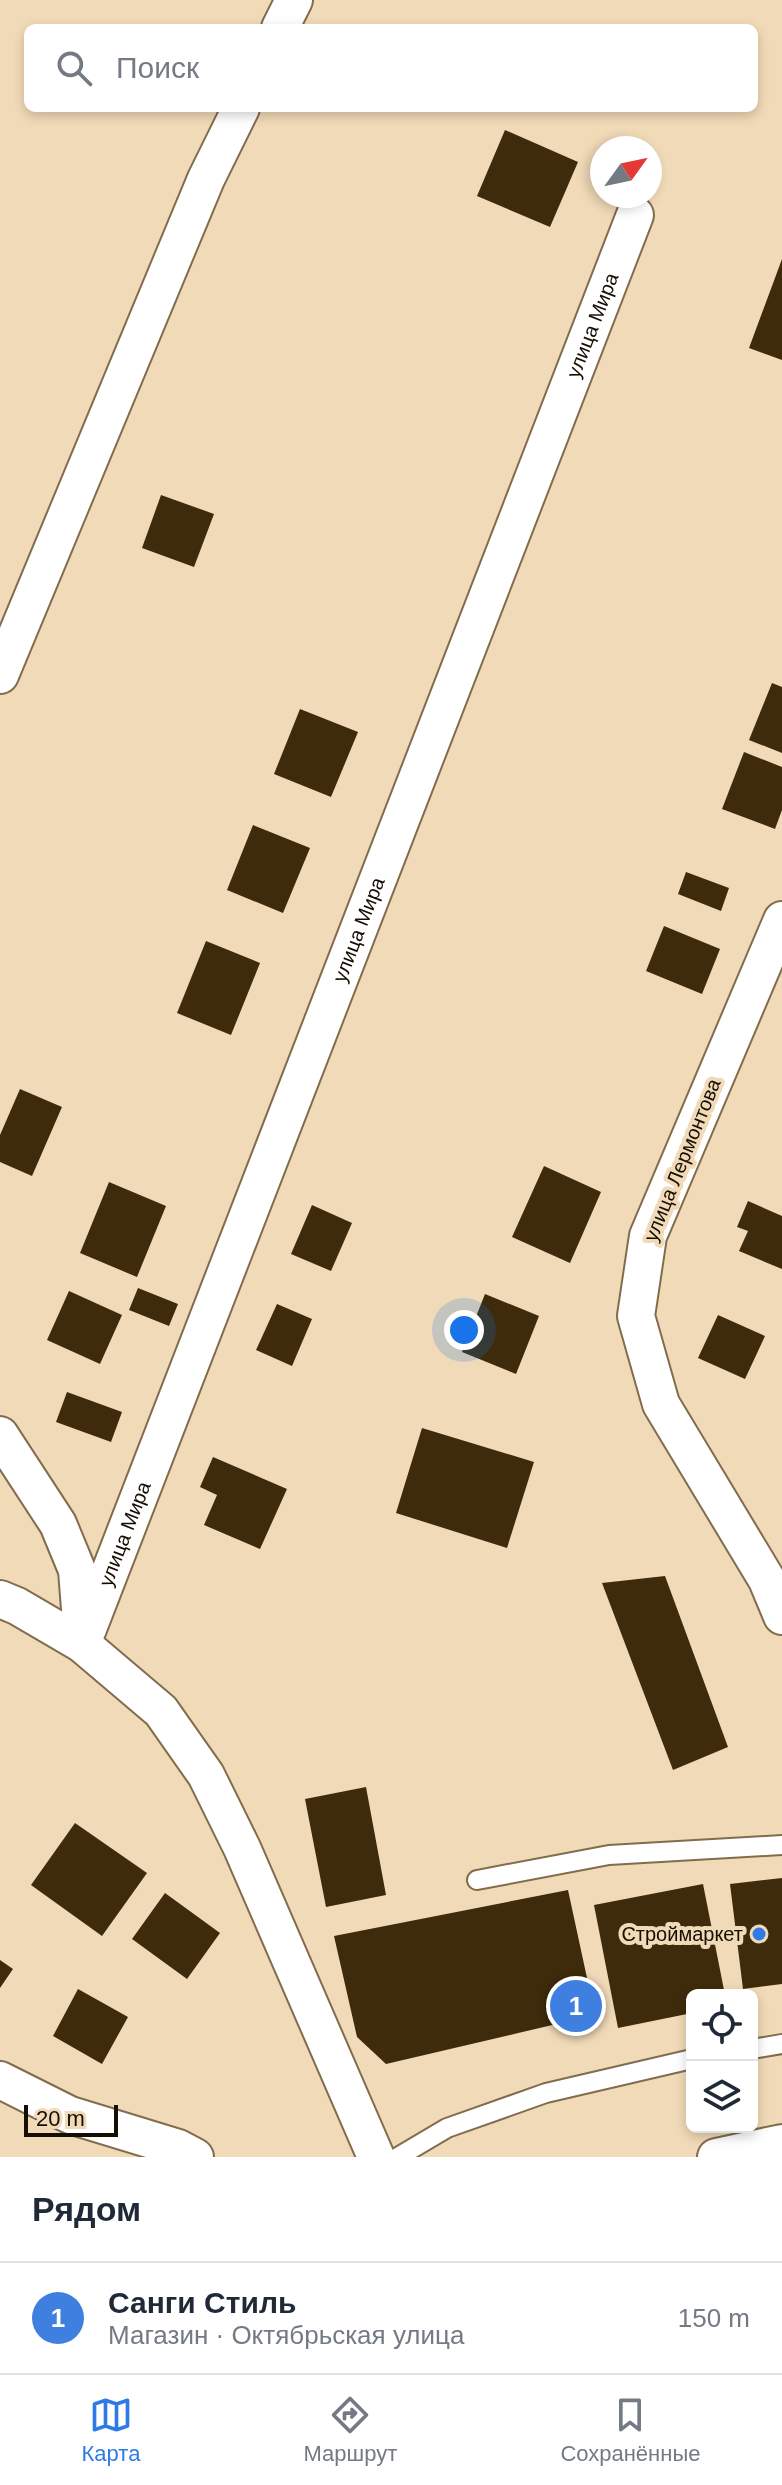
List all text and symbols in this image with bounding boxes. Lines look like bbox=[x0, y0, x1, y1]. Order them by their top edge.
search box bbox=[24, 24, 758, 112]
icon: search bbox=[52, 46, 96, 90]
text: Поиск bbox=[116, 51, 199, 84]
north arrow bbox=[590, 136, 662, 208]
street label: улица Мира bbox=[562, 269, 623, 381]
street label: улица Мира bbox=[328, 873, 389, 985]
street label: улица Лермонтова bbox=[639, 1075, 725, 1245]
your location bbox=[444, 1310, 484, 1350]
street label: улица Мира bbox=[94, 1478, 155, 1590]
place label: Строймаркет bbox=[621, 1923, 743, 1945]
marker: Строймаркет bbox=[750, 1925, 768, 1943]
pin: 1 bbox=[550, 1976, 602, 2036]
map controls bbox=[686, 1989, 758, 2133]
button: locate bbox=[686, 1989, 758, 2061]
button: layers bbox=[686, 2061, 758, 2133]
scale bar bbox=[24, 2101, 118, 2137]
text: 20 m bbox=[36, 2106, 85, 2131]
text: Рядом bbox=[32, 2190, 141, 2228]
text: Санги Стиль bbox=[108, 2286, 296, 2319]
text: 1 bbox=[51, 2303, 65, 2333]
text: 150 m bbox=[678, 2303, 750, 2333]
text: Магазин · Октябрьская улица bbox=[108, 2320, 464, 2350]
tab: Карта bbox=[82, 2393, 140, 2467]
tab: Маршрут bbox=[304, 2393, 397, 2467]
tab: Сохранённые bbox=[560, 2393, 700, 2467]

